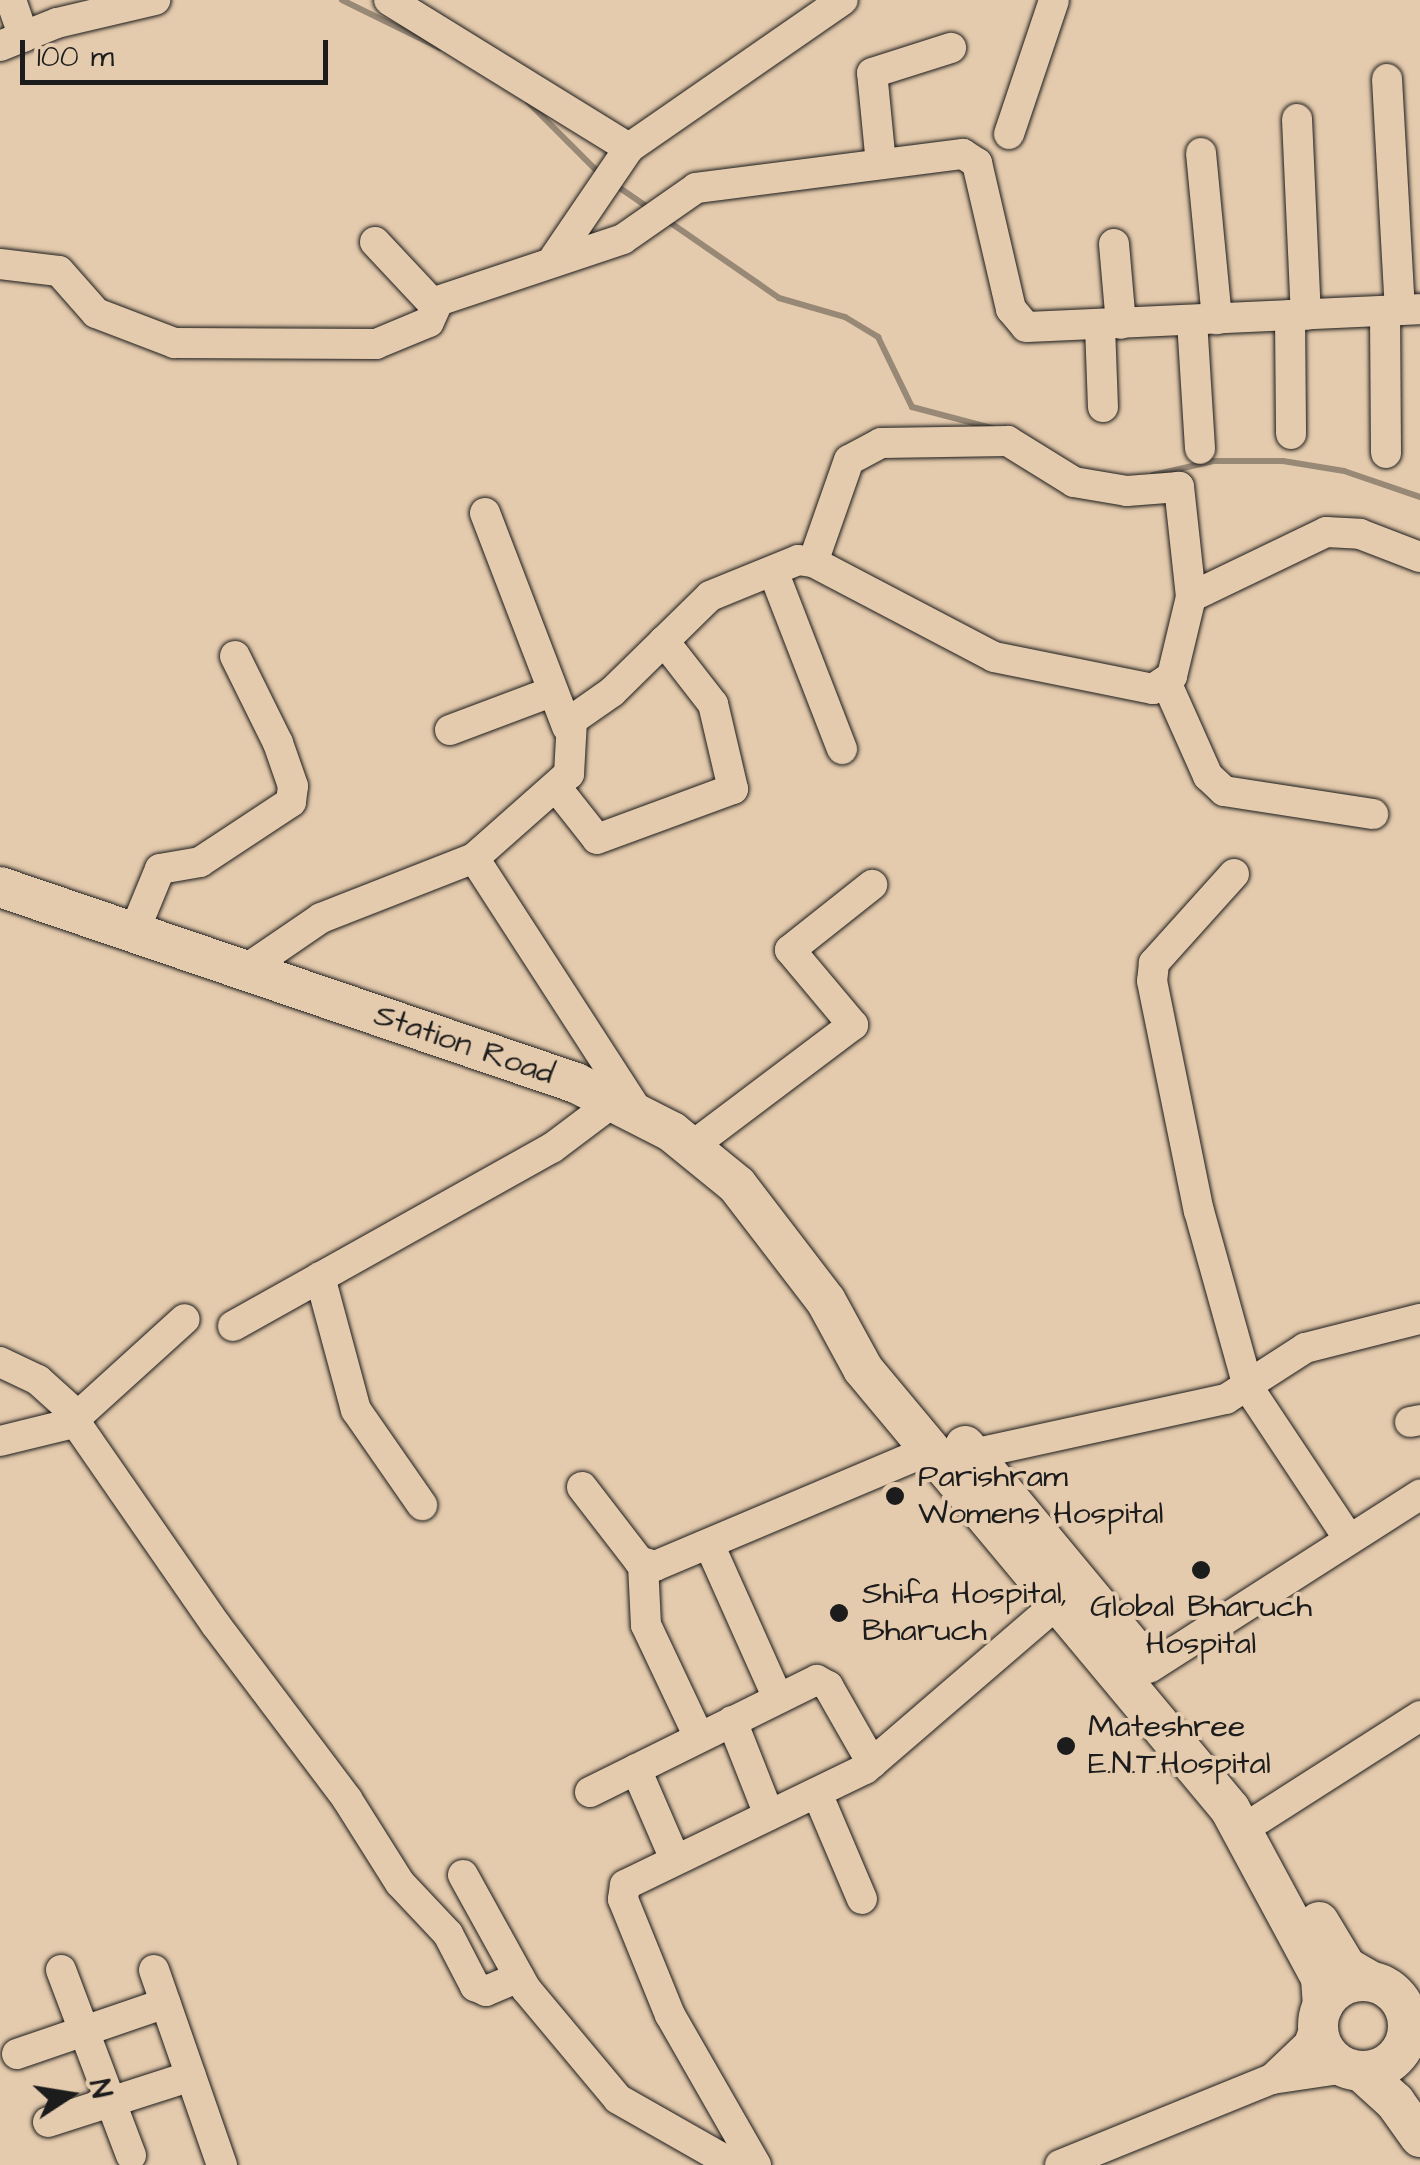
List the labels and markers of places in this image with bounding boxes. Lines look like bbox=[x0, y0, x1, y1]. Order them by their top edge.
place label: Parishram Womens Hospital bbox=[918, 1459, 1164, 1534]
marker: Parishram Womens Hospital bbox=[882, 1483, 908, 1509]
marker: Global Bharuch Hospital bbox=[1188, 1557, 1214, 1583]
place label: Shifa Hospital, Bharuch bbox=[862, 1576, 1067, 1651]
place label: Global Bharuch Hospital bbox=[1090, 1589, 1312, 1664]
marker: Shifa Hospital, Bharuch bbox=[826, 1600, 852, 1626]
place label: Mateshree E.N.T.Hospital bbox=[1088, 1709, 1271, 1784]
marker: Mateshree E.N.T.Hospital bbox=[1053, 1733, 1079, 1759]

